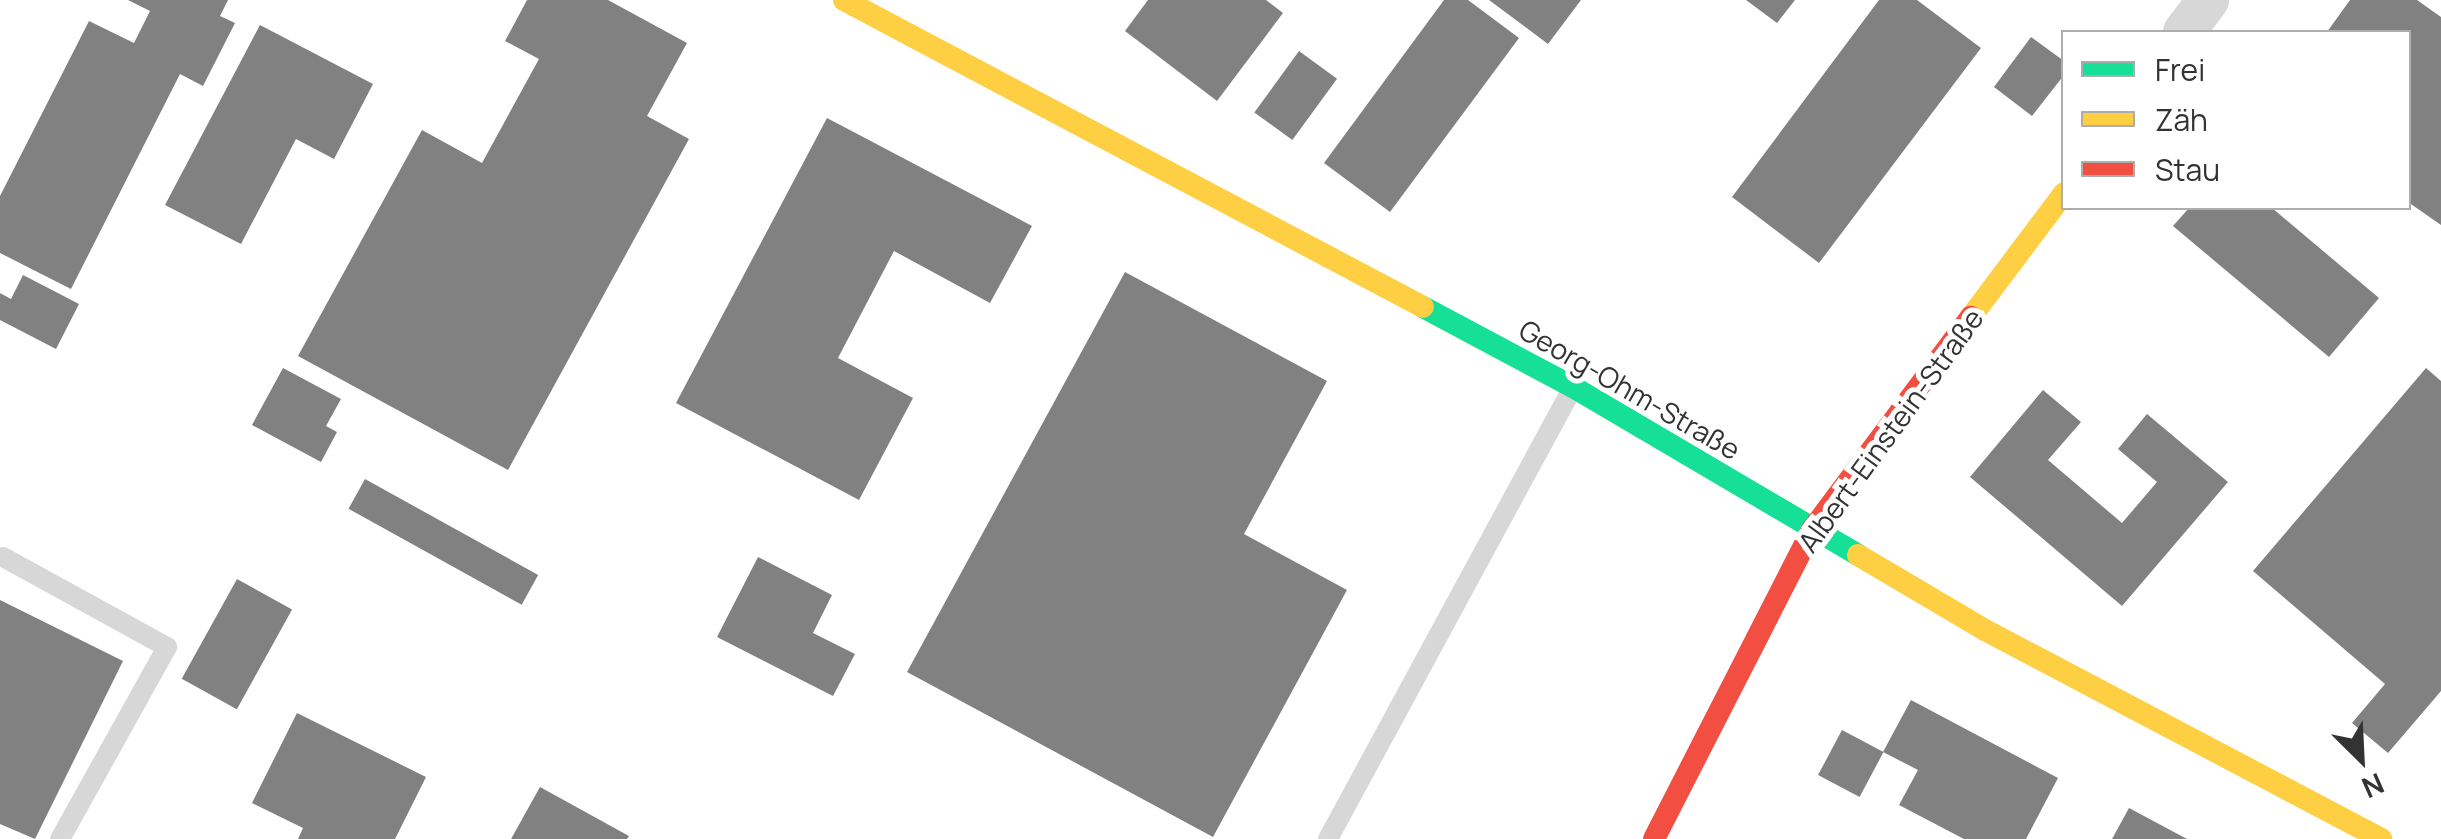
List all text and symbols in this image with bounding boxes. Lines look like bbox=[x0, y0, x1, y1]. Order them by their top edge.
legend bbox=[2061, 30, 2411, 210]
text: Frei bbox=[2155, 49, 2205, 90]
text: Zäh bbox=[2155, 99, 2208, 140]
text: Stau bbox=[2155, 149, 2220, 190]
street label: Albert-Einstein-Straße bbox=[1790, 302, 1990, 558]
street label: Georg-Ohm-Straße bbox=[1514, 312, 1746, 466]
north arrow bbox=[2311, 709, 2411, 809]
text: N bbox=[2356, 765, 2390, 808]

